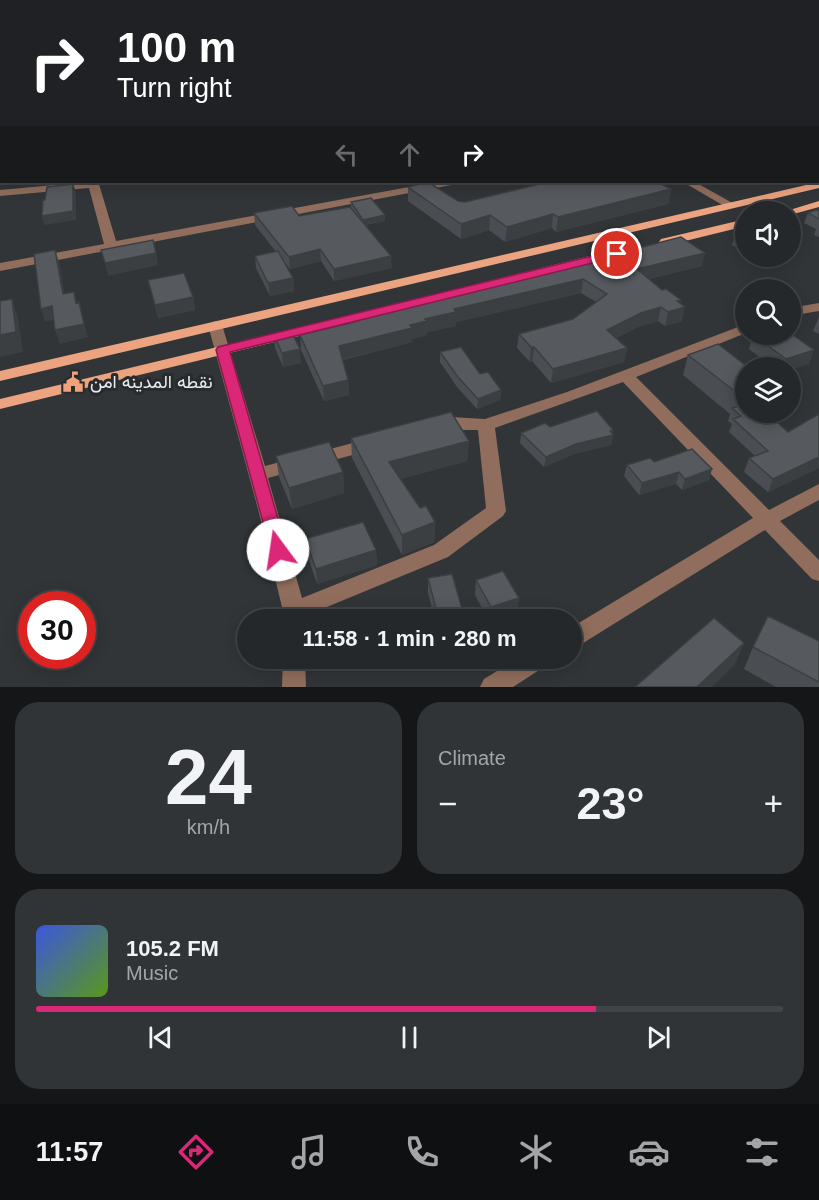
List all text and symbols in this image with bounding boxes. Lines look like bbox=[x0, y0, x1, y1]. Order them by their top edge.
icon: right bbox=[18, 24, 96, 102]
text: 100 m bbox=[117, 24, 236, 71]
text: Turn right bbox=[117, 73, 232, 103]
icon: left bbox=[330, 138, 363, 171]
icon: ahead bbox=[393, 138, 426, 171]
icon: right bbox=[456, 138, 489, 171]
map controls bbox=[735, 201, 801, 423]
button: sound bbox=[735, 201, 801, 267]
pin bbox=[591, 228, 642, 279]
icon: arrive bbox=[600, 237, 633, 270]
button: search bbox=[735, 279, 801, 345]
button: layers bbox=[735, 357, 801, 423]
public building icon: نقطه المدينه امن bbox=[61, 370, 85, 394]
place label: نقطه المدينه امن bbox=[90, 372, 213, 393]
position arrow bbox=[246, 518, 310, 582]
speed limit sign: 30 bbox=[18, 591, 96, 669]
text: 11:58 · 1 min · 280 m bbox=[303, 626, 517, 651]
text: 24 bbox=[165, 733, 252, 821]
text: Climate bbox=[438, 747, 506, 769]
text: 23° bbox=[576, 778, 645, 829]
text: − bbox=[438, 785, 457, 822]
text: + bbox=[764, 785, 783, 822]
text: km/h bbox=[187, 816, 230, 838]
text: 105.2 FM bbox=[126, 936, 219, 961]
text: Music bbox=[126, 962, 178, 984]
icon: previous bbox=[144, 1021, 177, 1054]
icon: pause bbox=[393, 1021, 426, 1054]
icon: next bbox=[642, 1021, 675, 1054]
icon: directions bbox=[175, 1131, 217, 1173]
icon: music bbox=[288, 1131, 330, 1173]
icon: phone bbox=[401, 1131, 443, 1173]
icon: climate bbox=[515, 1131, 557, 1173]
icon: car bbox=[628, 1131, 670, 1173]
icon: filters bbox=[741, 1131, 783, 1173]
text: 11:57 bbox=[36, 1137, 103, 1167]

